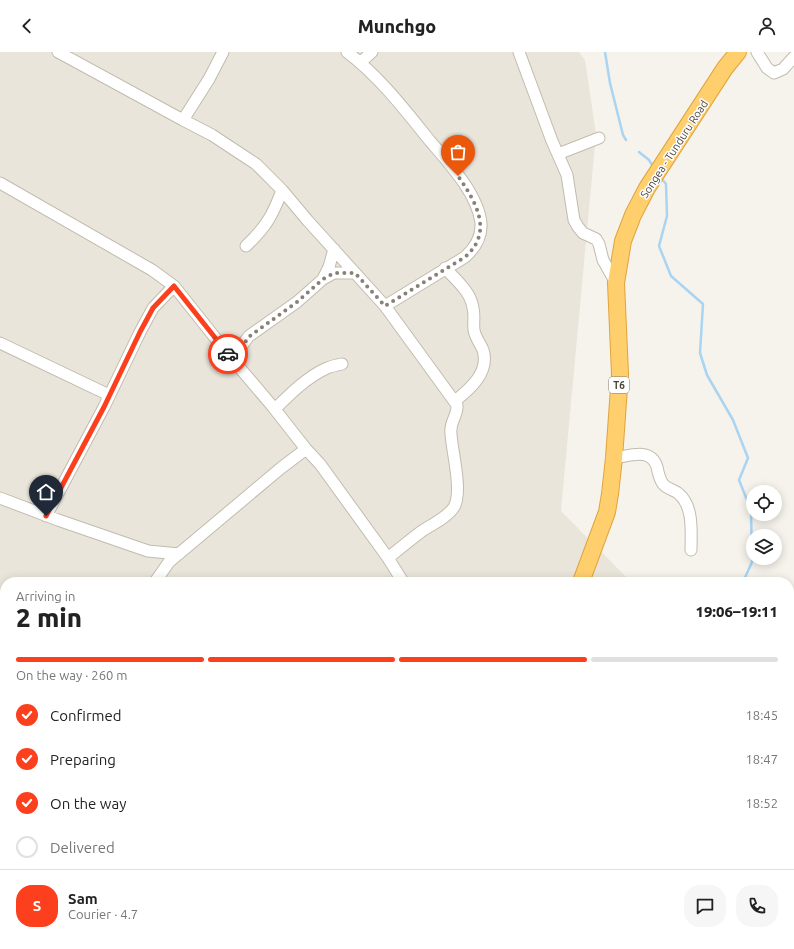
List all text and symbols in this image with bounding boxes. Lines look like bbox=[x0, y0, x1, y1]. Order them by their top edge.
icon: back bbox=[16, 15, 38, 37]
icon: person bbox=[756, 15, 778, 37]
text: Munchgo bbox=[358, 16, 436, 36]
street label: Songea - Tunduru Road bbox=[638, 98, 710, 200]
pin bbox=[441, 135, 475, 176]
icon: bag bbox=[447, 141, 469, 163]
courier bbox=[208, 334, 248, 374]
icon: car bbox=[217, 343, 239, 365]
road number: T6 bbox=[609, 377, 629, 393]
pin bbox=[29, 475, 63, 516]
icon: home bbox=[35, 481, 57, 503]
map controls bbox=[746, 485, 782, 565]
button: locate bbox=[746, 485, 782, 521]
button: layers bbox=[746, 529, 782, 565]
text: Arriving in bbox=[16, 589, 75, 603]
text: 2 min bbox=[16, 603, 82, 632]
text: 19:06–19:11 bbox=[695, 603, 778, 620]
text: On the way · 260 m bbox=[16, 668, 128, 682]
icon: check bbox=[16, 704, 38, 726]
text: Confirmed bbox=[50, 707, 122, 724]
text: 18:45 bbox=[745, 708, 778, 722]
icon: check bbox=[16, 748, 38, 770]
text: Preparing bbox=[50, 751, 116, 768]
text: 18:47 bbox=[745, 752, 778, 766]
icon: check bbox=[16, 792, 38, 814]
text: On the way bbox=[50, 795, 126, 812]
text: 18:52 bbox=[745, 796, 778, 810]
text: Delivered bbox=[50, 839, 115, 856]
button: chat bbox=[684, 885, 726, 927]
button: phone bbox=[736, 885, 778, 927]
text: Sam bbox=[68, 890, 98, 907]
text: S bbox=[33, 897, 41, 914]
text: Courier · 4.7 bbox=[68, 907, 138, 921]

